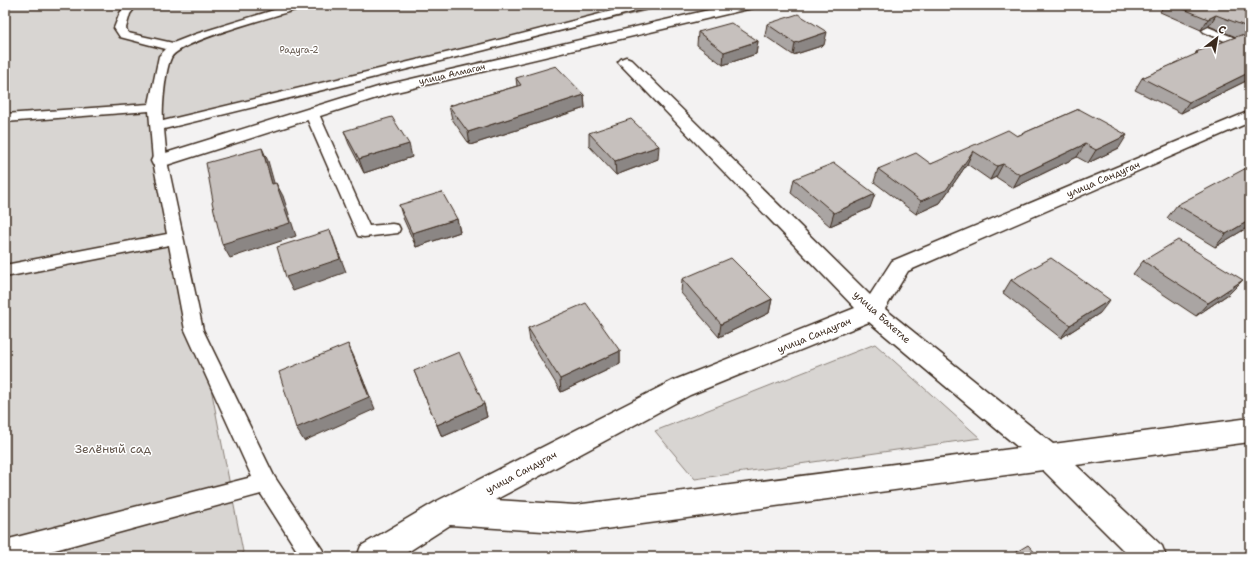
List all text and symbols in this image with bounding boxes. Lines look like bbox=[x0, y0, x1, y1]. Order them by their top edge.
north arrow bbox=[1197, 18, 1237, 58]
text: С bbox=[1215, 22, 1229, 38]
park label: Радуга-2 bbox=[279, 44, 319, 56]
street label: улица Алмагач bbox=[418, 60, 487, 87]
street label: улица Сандугач bbox=[1064, 158, 1142, 200]
street label: улица Бахетле bbox=[851, 288, 914, 346]
street label: улица Сандугач bbox=[775, 314, 853, 356]
park label: Зелёный сад bbox=[75, 441, 151, 457]
street label: улица Сандугач bbox=[483, 448, 559, 496]

